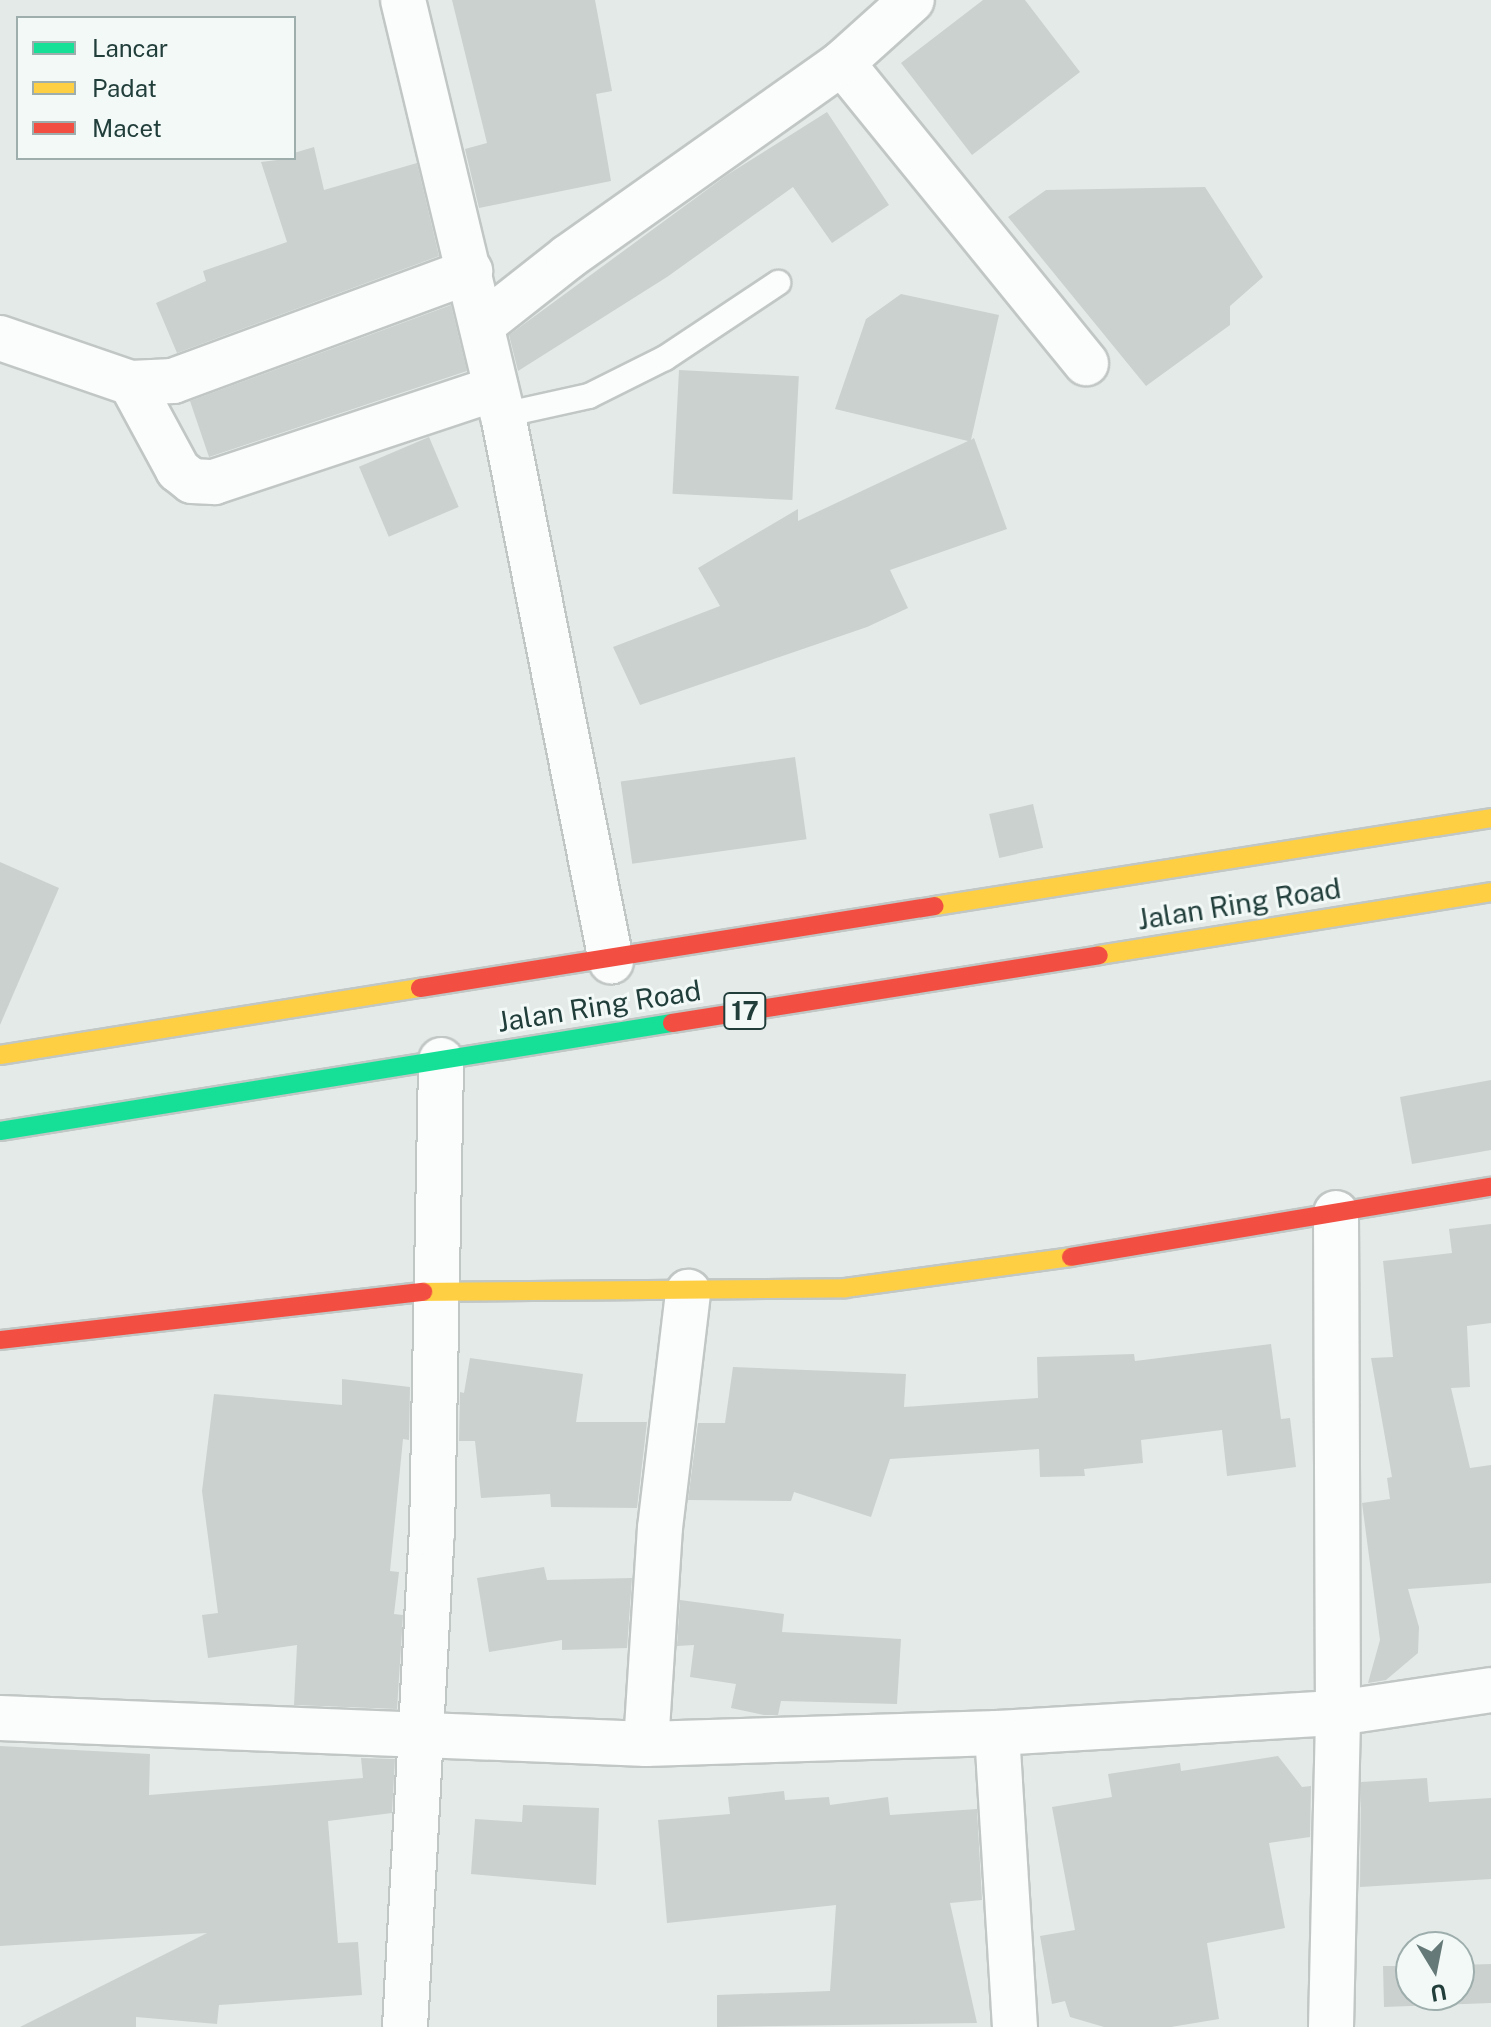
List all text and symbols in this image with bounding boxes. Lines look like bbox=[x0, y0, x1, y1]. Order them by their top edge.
legend bbox=[16, 16, 296, 160]
text: Lancar bbox=[92, 34, 168, 62]
text: Padat bbox=[92, 74, 157, 102]
text: Macet bbox=[92, 114, 162, 142]
street label: Jalan Ring Road bbox=[1135, 871, 1343, 937]
street label: Jalan Ring Road bbox=[495, 973, 703, 1039]
road number: 17 bbox=[723, 989, 767, 1033]
north arrow bbox=[1395, 1931, 1475, 2011]
text: U bbox=[1429, 1978, 1449, 2007]

